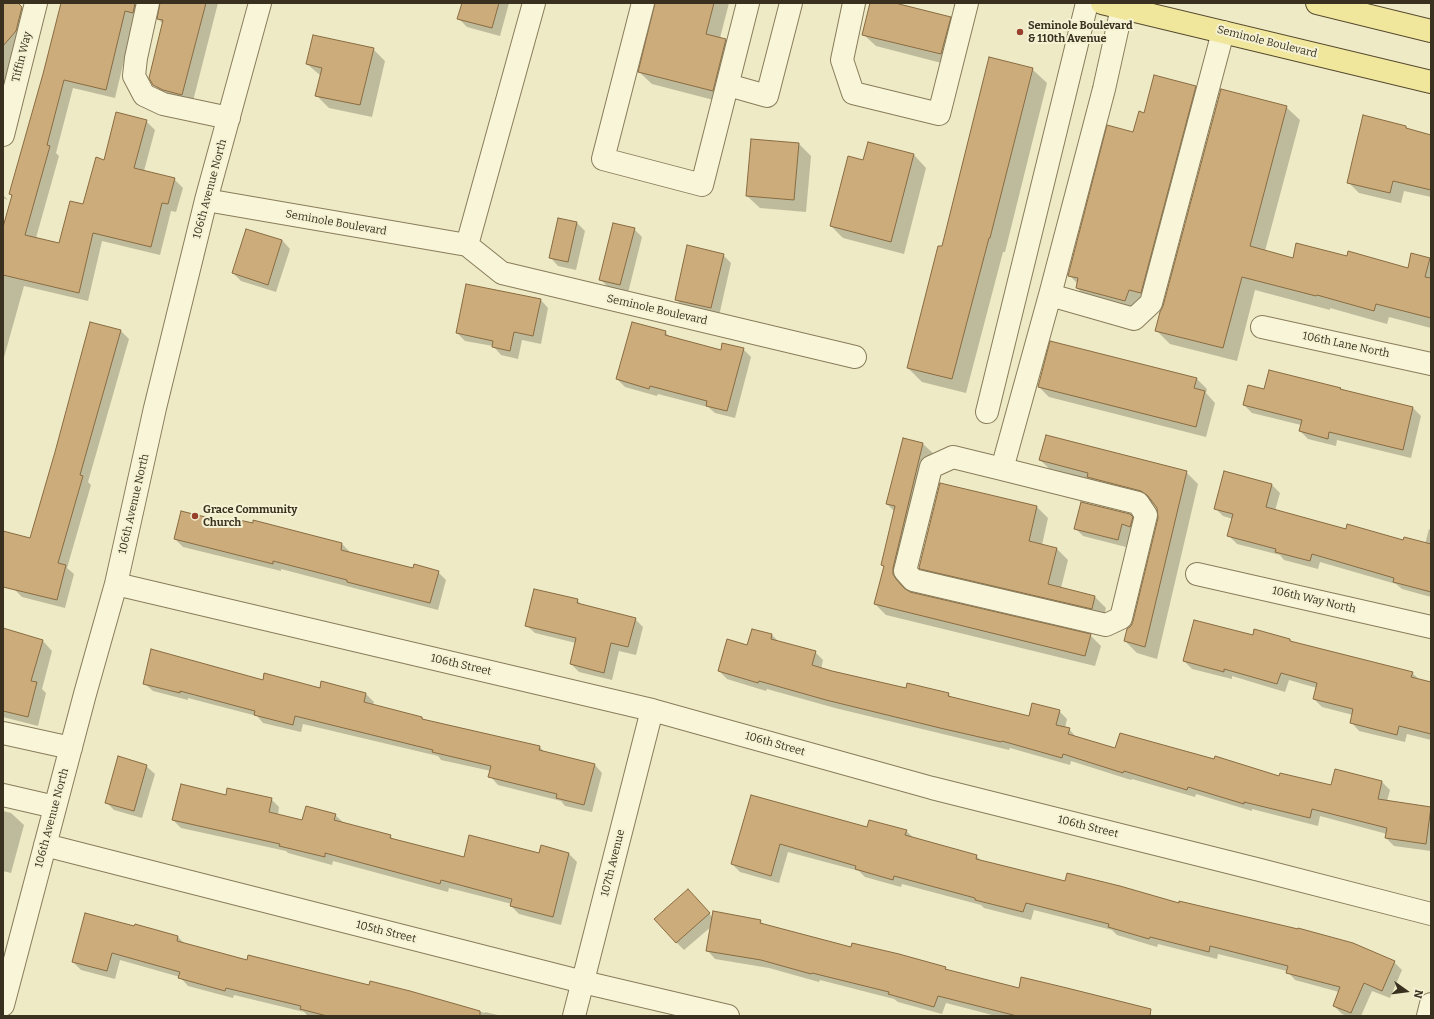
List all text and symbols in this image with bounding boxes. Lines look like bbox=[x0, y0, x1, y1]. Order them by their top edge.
place label: Seminole Boulevard & 110th Avenue bbox=[1028, 19, 1133, 45]
street label: Seminole Boulevard bbox=[1216, 23, 1318, 61]
marker: Seminole Boulevard & 110th Avenue bbox=[1015, 27, 1025, 37]
street label: Tiffin Way bbox=[9, 30, 35, 84]
street label: 106th Avenue North bbox=[190, 138, 230, 240]
street label: Seminole Boulevard bbox=[284, 208, 388, 238]
street label: Seminole Boulevard bbox=[605, 292, 709, 328]
street label: 106th Lane North bbox=[1301, 329, 1391, 361]
street label: 106th Avenue North bbox=[116, 453, 152, 555]
place label: Grace Community Church bbox=[203, 503, 297, 529]
marker: Grace Community Church bbox=[190, 511, 200, 521]
street label: 106th Way North bbox=[1271, 584, 1357, 616]
street label: 106th Street bbox=[429, 652, 493, 678]
street label: 106th Street bbox=[743, 729, 807, 759]
street label: 106th Avenue North bbox=[32, 767, 72, 869]
street label: 106th Street bbox=[1056, 813, 1120, 841]
street label: 107th Avenue bbox=[598, 828, 628, 898]
street label: 105th Street bbox=[355, 918, 417, 946]
north arrow bbox=[1386, 971, 1426, 1011]
text: N bbox=[1411, 988, 1425, 1000]

